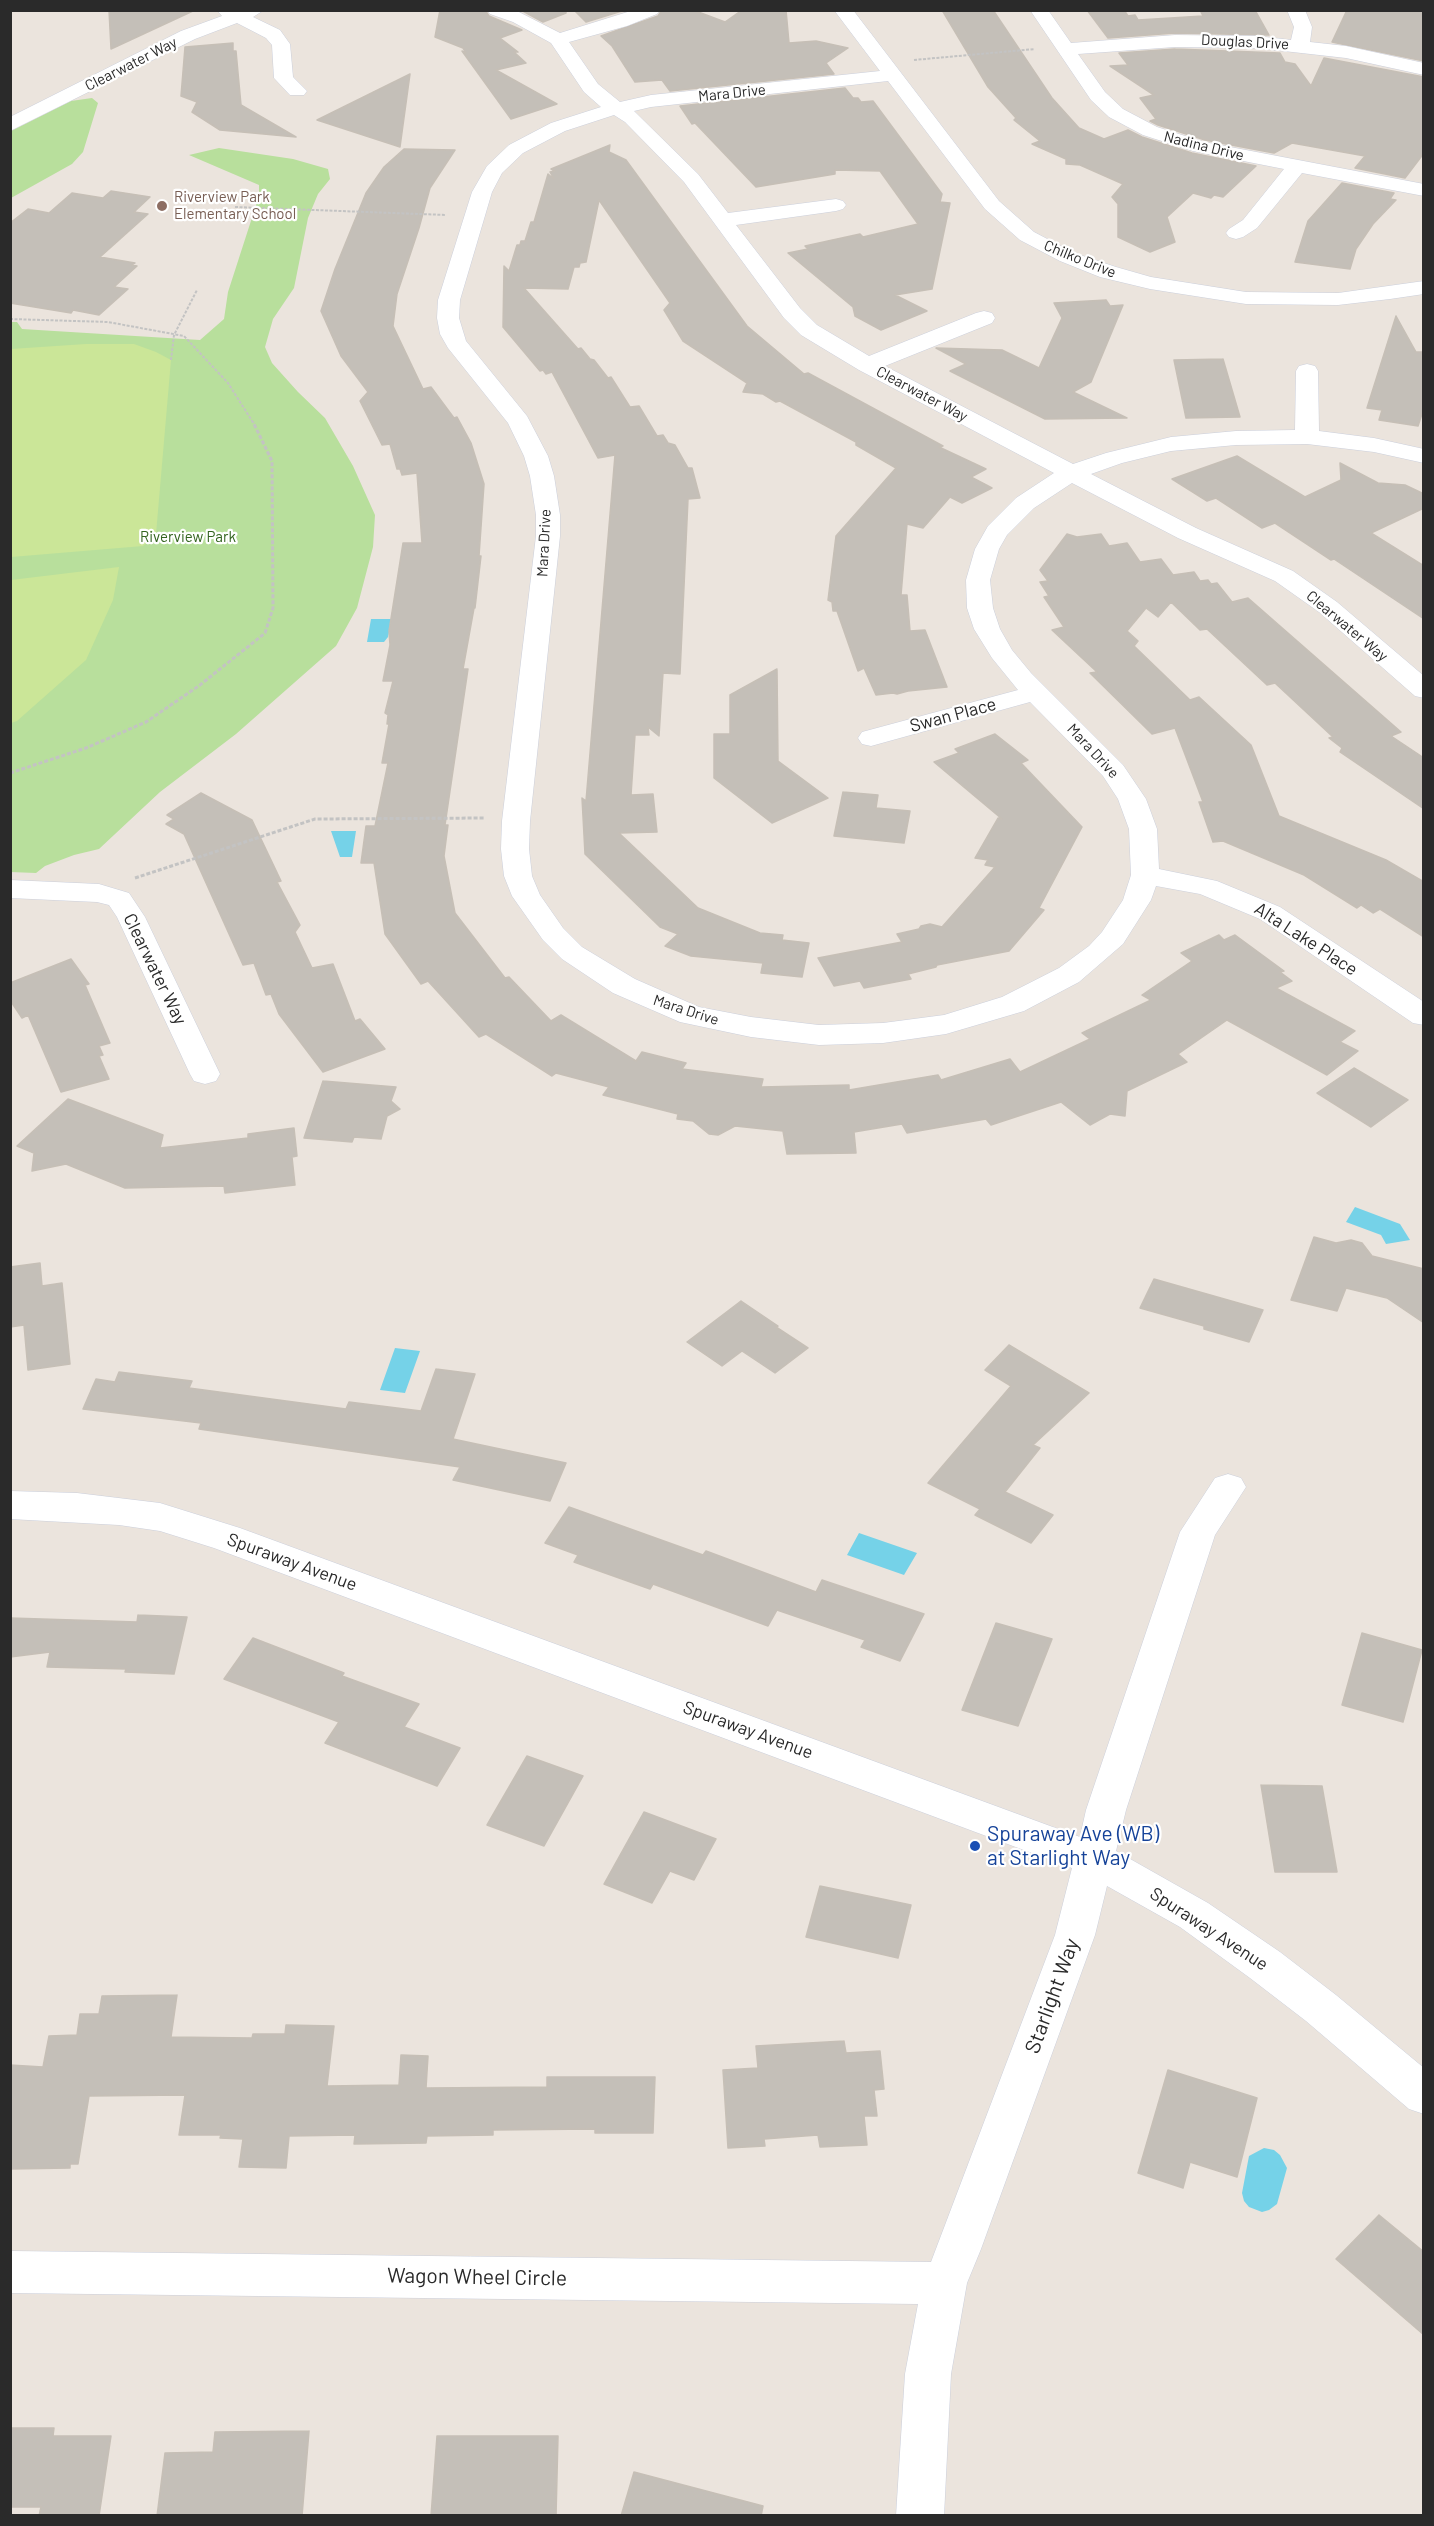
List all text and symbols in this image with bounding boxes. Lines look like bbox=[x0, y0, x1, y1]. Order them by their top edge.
street label: Douglas Drive bbox=[1200, 31, 1290, 53]
street label: Clearwater Way bbox=[82, 33, 180, 95]
street label: Mara Drive bbox=[697, 81, 767, 105]
street label: Nadina Drive bbox=[1162, 127, 1246, 165]
place label: Riverview Park Elementary School bbox=[174, 188, 296, 223]
marker: Riverview Park Elementary School bbox=[155, 199, 169, 213]
street label: Chilko Drive bbox=[1041, 236, 1119, 282]
street label: Clearwater Way bbox=[873, 362, 971, 426]
street label: Mara Drive bbox=[533, 509, 555, 577]
park label: Riverview Park bbox=[140, 528, 236, 546]
street label: Clearwater Way bbox=[1303, 587, 1391, 665]
street label: Swan Place bbox=[907, 693, 999, 737]
street label: Mara Drive bbox=[1063, 720, 1123, 782]
street label: Alta Lake Place bbox=[1250, 898, 1362, 980]
street label: Clearwater Way bbox=[119, 910, 191, 1028]
street label: Mara Drive bbox=[651, 991, 721, 1029]
street label: Spuraway Avenue bbox=[224, 1528, 360, 1596]
street label: Spuraway Avenue bbox=[680, 1696, 816, 1764]
place label: Spuraway Ave (WB) at Starlight Way bbox=[987, 1821, 1159, 1871]
marker: Spuraway Ave (WB) at Starlight Way bbox=[968, 1839, 982, 1853]
street label: Spuraway Avenue bbox=[1146, 1883, 1272, 1975]
street label: Starlight Way bbox=[1020, 1935, 1084, 2057]
street label: Wagon Wheel Circle bbox=[387, 2263, 567, 2291]

